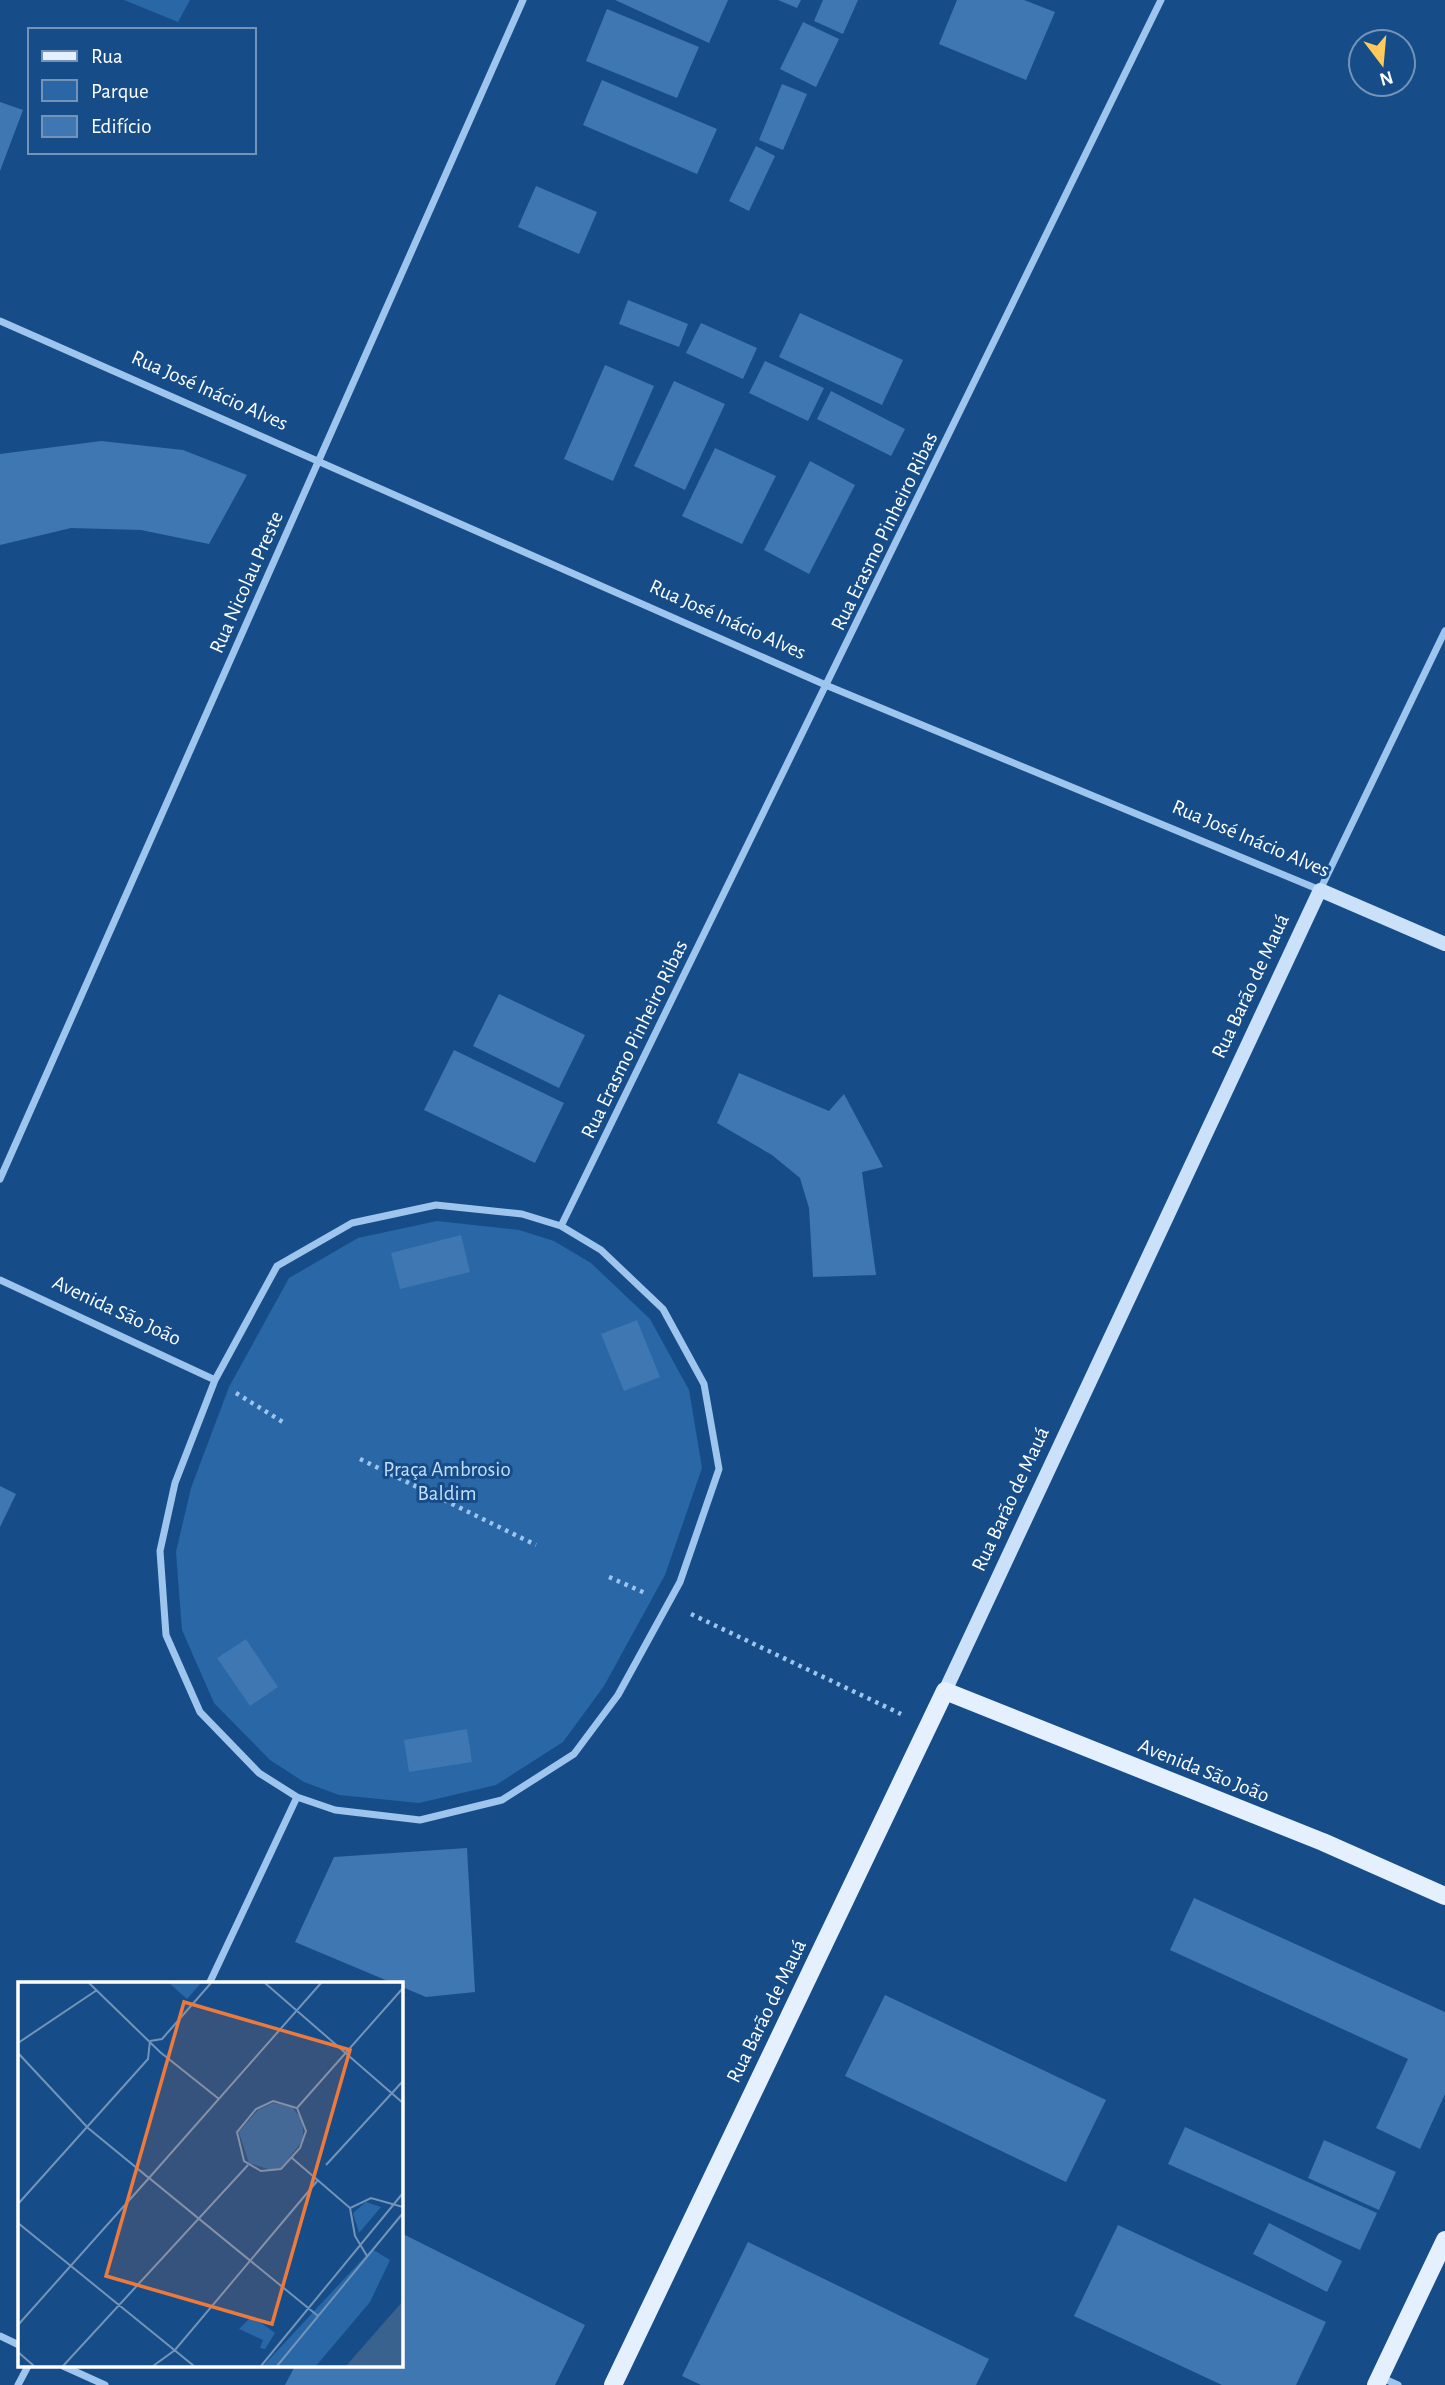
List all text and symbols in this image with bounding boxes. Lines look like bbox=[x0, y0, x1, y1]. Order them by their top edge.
legend bbox=[28, 28, 256, 154]
north arrow bbox=[1347, 28, 1417, 98]
text: Rua bbox=[91, 46, 123, 67]
text: N bbox=[1377, 67, 1395, 89]
text: Parque bbox=[91, 81, 149, 102]
text: Edifício bbox=[91, 116, 151, 137]
street label: Rua José Inácio Alves bbox=[128, 347, 291, 434]
street label: Rua Erasmo Pinheiro Ribas bbox=[827, 429, 942, 634]
street label: Rua Nicolau Preste bbox=[206, 508, 287, 656]
street label: Rua José Inácio Alves bbox=[646, 576, 809, 663]
street label: Rua José Inácio Alves bbox=[1169, 796, 1333, 881]
street label: Rua Barão de Mauá bbox=[1208, 911, 1293, 1062]
street label: Rua Erasmo Pinheiro Ribas bbox=[577, 937, 692, 1142]
street label: Avenida São João bbox=[49, 1271, 184, 1349]
street label: Rua Barão de Mauá bbox=[968, 1424, 1053, 1575]
park label: Praça Ambrosio Baldim bbox=[383, 1459, 511, 1504]
street label: Avenida São João bbox=[1135, 1735, 1272, 1806]
street label: Rua Barão de Mauá bbox=[723, 1936, 810, 2086]
inset map bbox=[18, 1982, 402, 2368]

